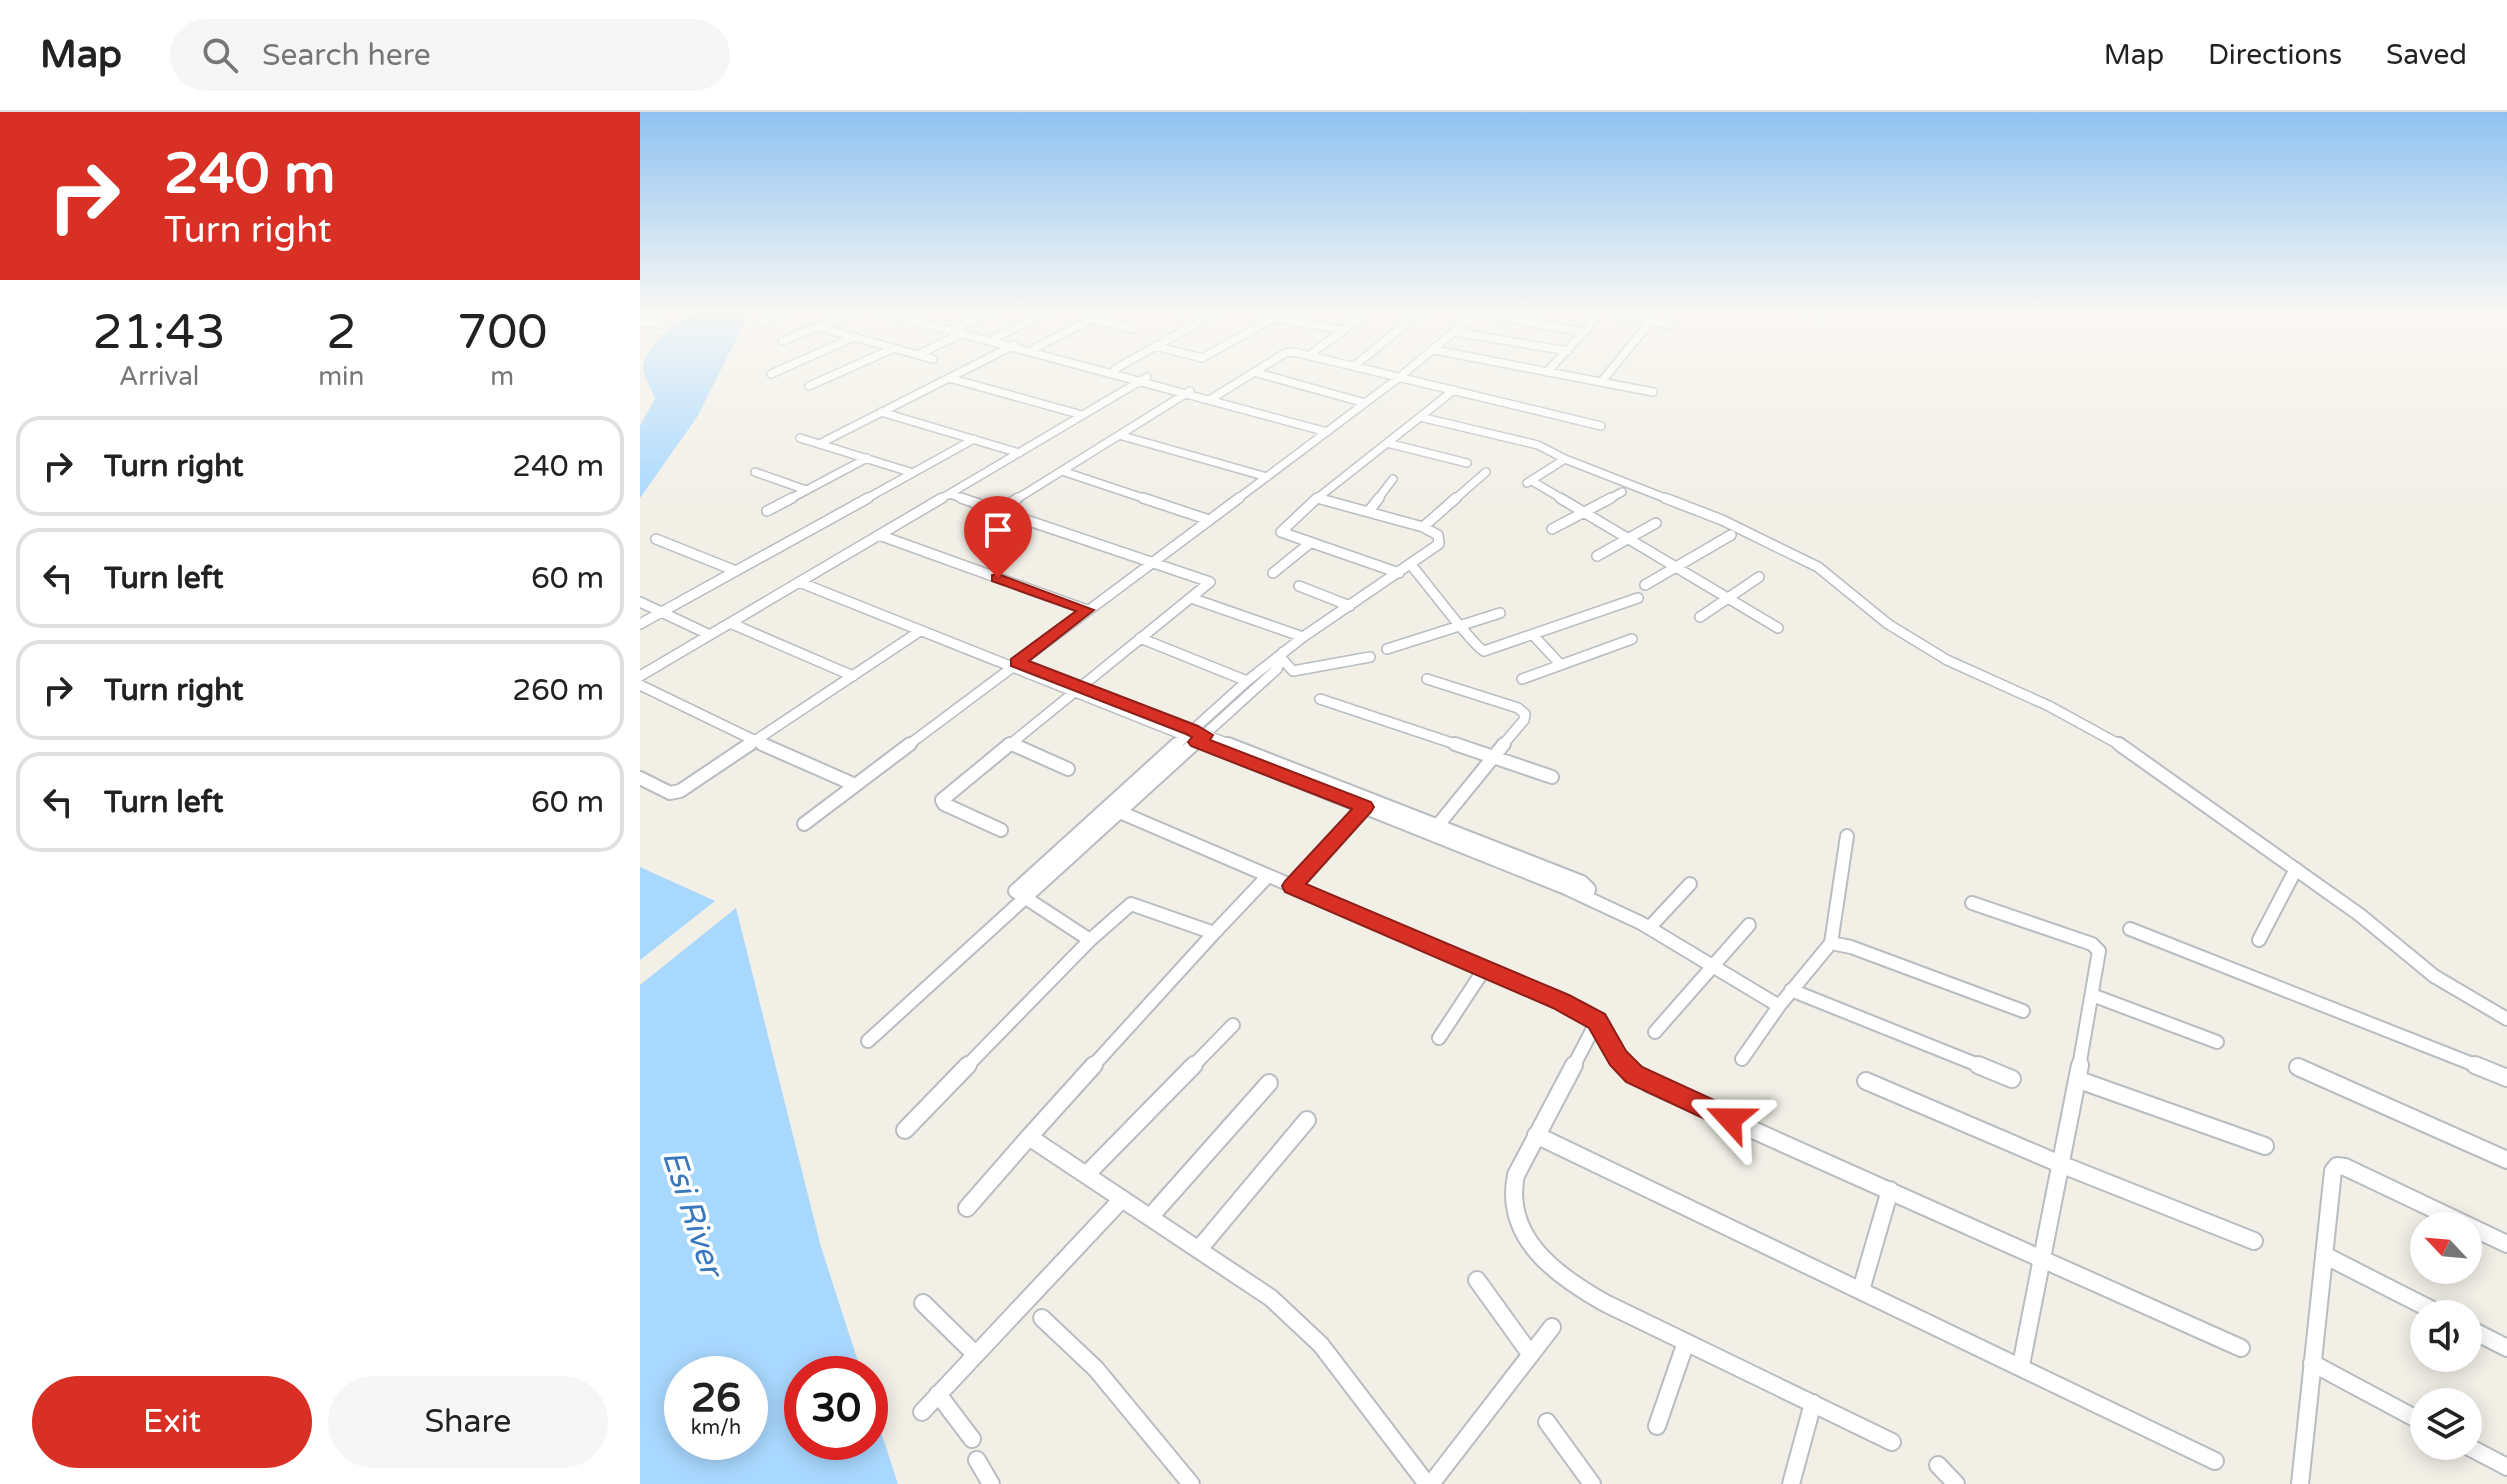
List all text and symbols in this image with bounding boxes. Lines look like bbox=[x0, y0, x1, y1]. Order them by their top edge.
search box bbox=[170, 19, 730, 91]
text: Map bbox=[40, 32, 122, 78]
icon: search bbox=[198, 33, 242, 77]
text: Search here bbox=[262, 37, 431, 74]
text: Map bbox=[2104, 38, 2164, 72]
text: Directions bbox=[2208, 38, 2342, 72]
text: Saved bbox=[2386, 38, 2467, 72]
text: 240 m bbox=[164, 141, 335, 208]
icon: right bbox=[32, 144, 136, 248]
text: Turn right bbox=[164, 209, 331, 252]
text: 21:43 bbox=[93, 304, 226, 362]
text: 2 bbox=[326, 304, 356, 362]
text: 700 bbox=[457, 304, 547, 362]
text: Arrival bbox=[119, 361, 199, 392]
text: min bbox=[318, 361, 364, 392]
text: m bbox=[490, 361, 514, 392]
icon: right bbox=[36, 444, 80, 488]
text: Turn right bbox=[104, 448, 244, 485]
text: 240 m bbox=[512, 448, 604, 485]
pin bbox=[964, 496, 1032, 578]
icon: arrive bbox=[976, 508, 1020, 552]
icon: left bbox=[36, 556, 80, 600]
text: Turn left bbox=[104, 560, 223, 597]
text: 60 m bbox=[531, 560, 604, 597]
icon: right bbox=[36, 668, 80, 712]
text: Turn right bbox=[104, 672, 244, 709]
text: 260 m bbox=[512, 672, 604, 709]
icon: left bbox=[36, 780, 80, 824]
text: Turn left bbox=[104, 784, 223, 821]
text: 60 m bbox=[531, 784, 604, 821]
position arrow bbox=[1688, 1077, 1772, 1161]
water label: Esi River bbox=[654, 1145, 731, 1284]
north arrow bbox=[2410, 1212, 2482, 1284]
map controls bbox=[2410, 1212, 2482, 1460]
button: sound bbox=[2410, 1300, 2482, 1372]
speed limit sign: 30 bbox=[784, 1356, 888, 1460]
text: 26 bbox=[691, 1374, 741, 1422]
button: Exit bbox=[32, 1376, 312, 1468]
button: Share bbox=[328, 1376, 608, 1468]
button: layers bbox=[2410, 1388, 2482, 1460]
text: km/h bbox=[691, 1416, 741, 1440]

